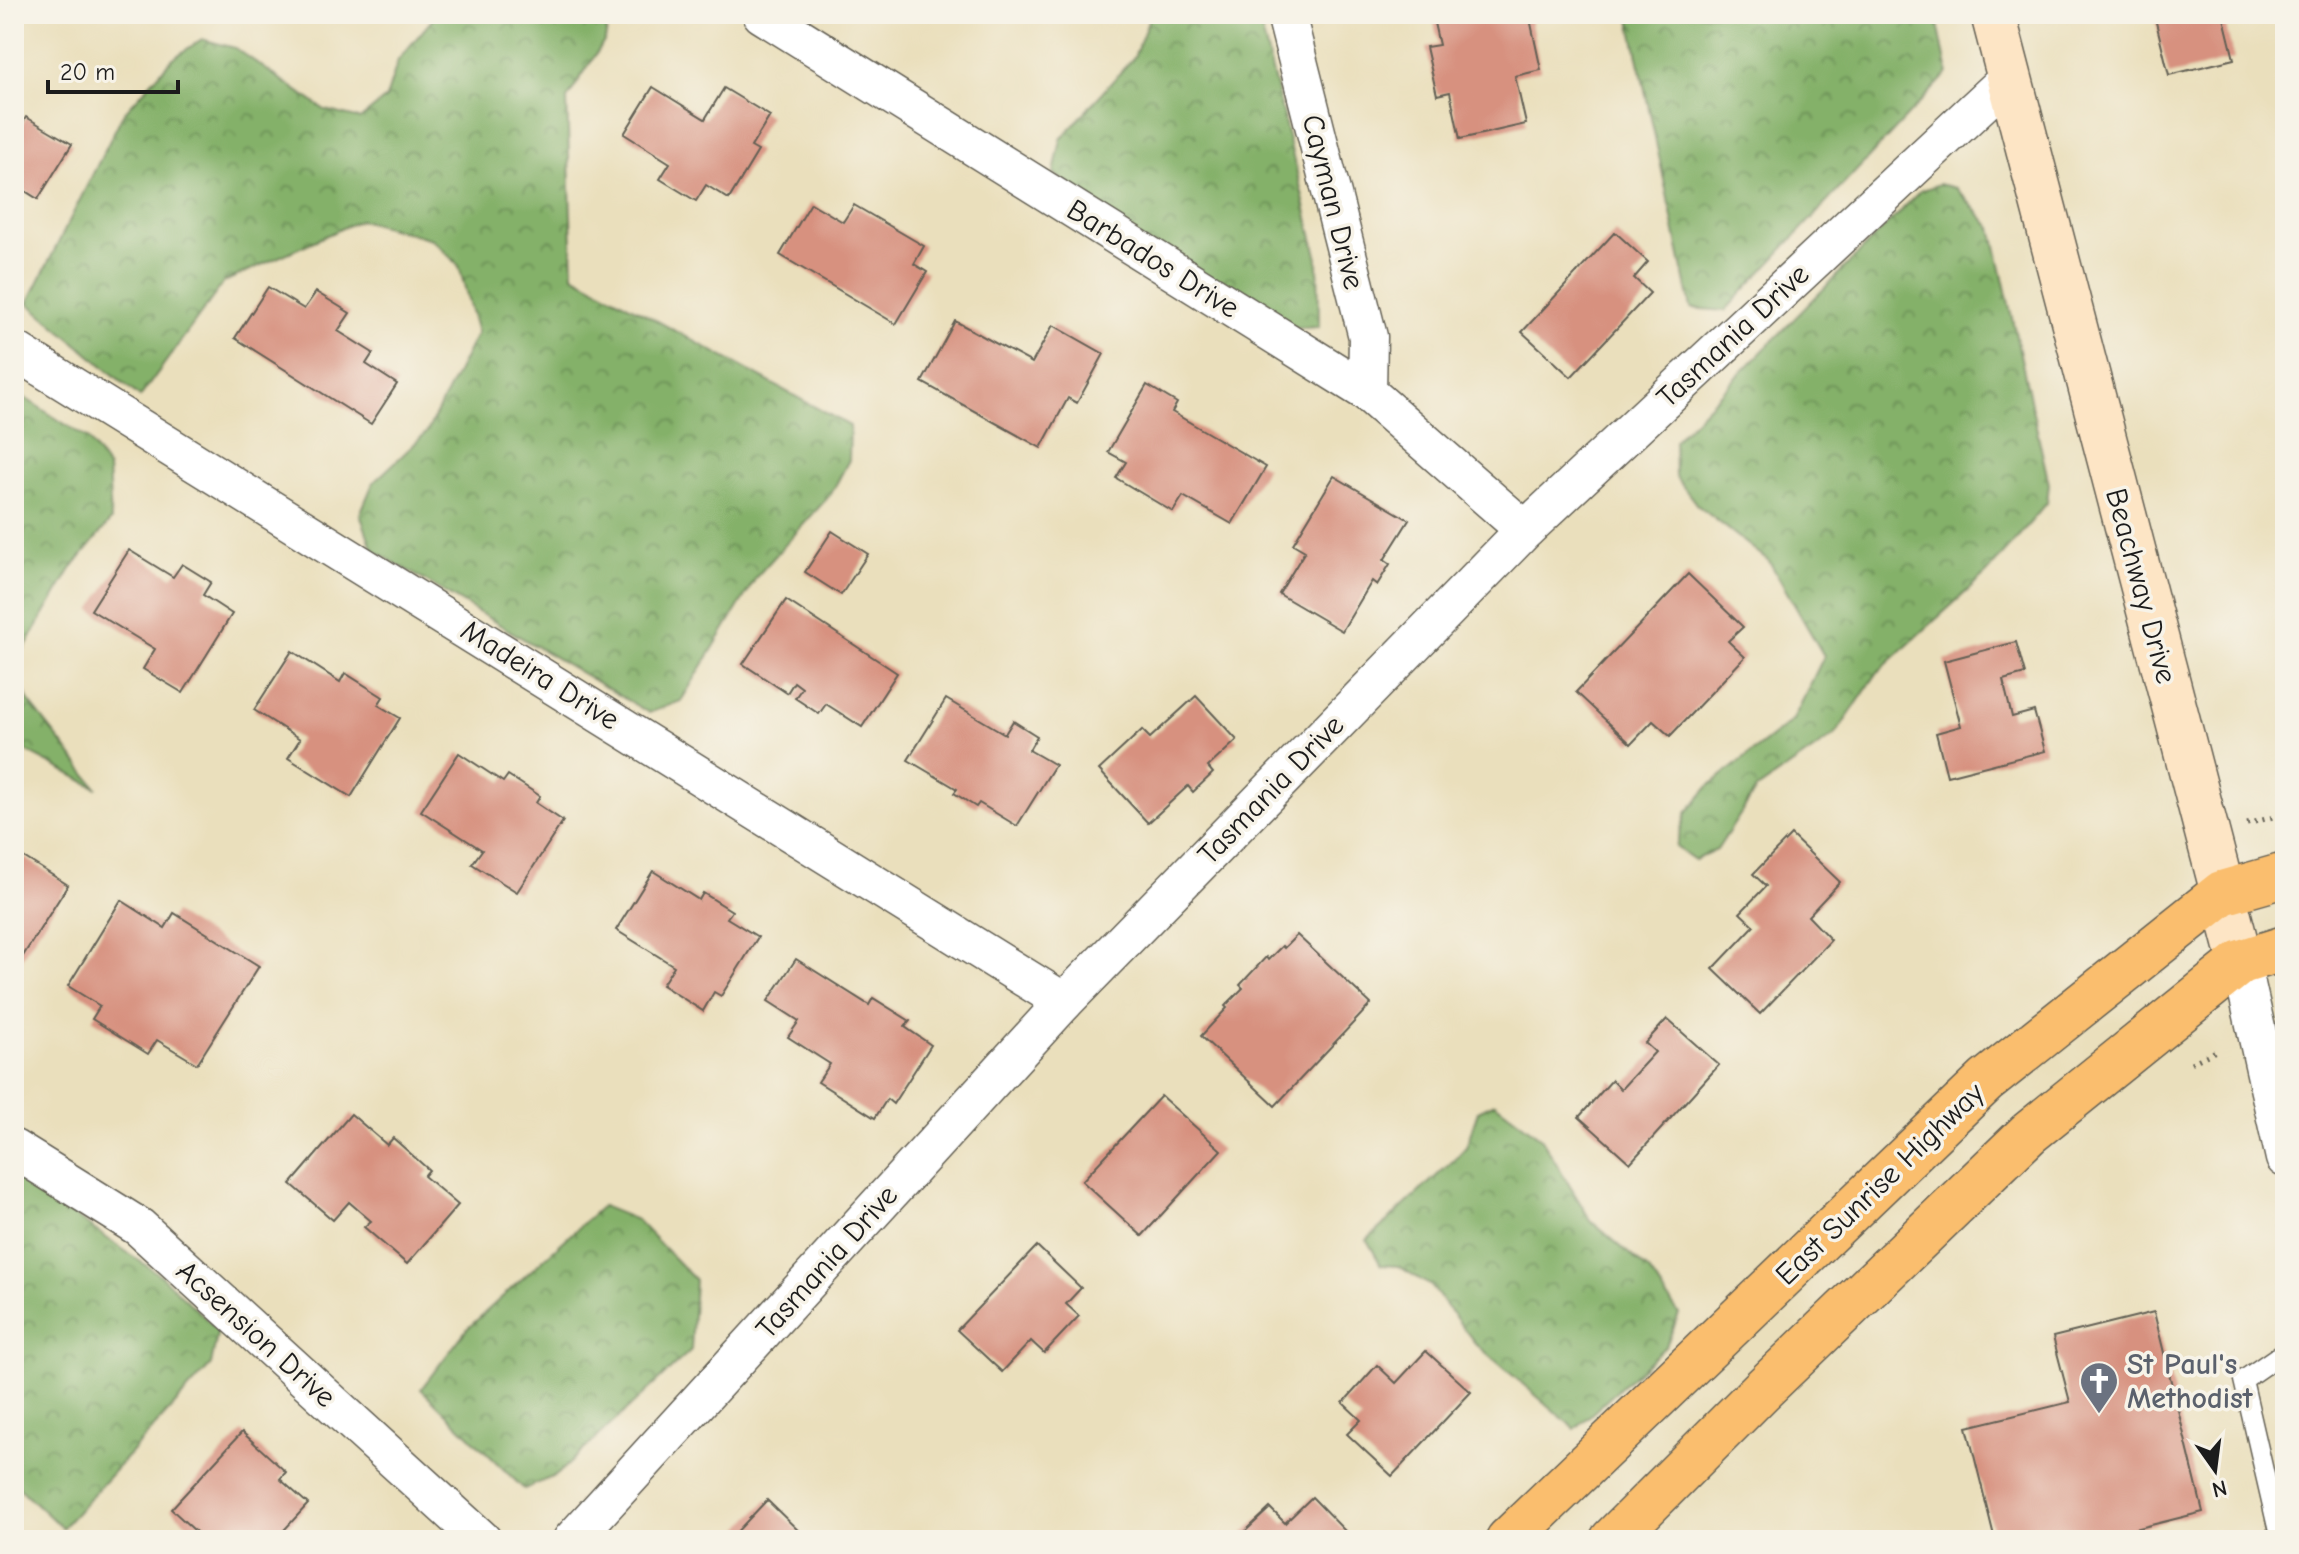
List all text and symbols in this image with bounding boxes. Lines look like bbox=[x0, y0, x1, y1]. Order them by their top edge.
scale bar bbox=[48, 44, 178, 94]
text: 20 m bbox=[60, 58, 115, 86]
street label: Cayman Drive bbox=[1294, 111, 1372, 293]
street label: Barbados Drive bbox=[1061, 192, 1245, 326]
street label: Tasmania Drive bbox=[1650, 257, 1816, 415]
street label: Beachway Drive bbox=[2098, 485, 2184, 687]
street label: Madeira Drive bbox=[455, 613, 625, 737]
street label: Tasmania Drive bbox=[1191, 708, 1351, 872]
street label: East Sunrise Highway bbox=[1769, 1075, 1992, 1292]
street label: Tasmania Drive bbox=[749, 1178, 905, 1346]
street label: Acsension Drive bbox=[169, 1253, 343, 1415]
place label: St Paul's Methodist bbox=[2127, 1347, 2254, 1416]
church icon: St Paul's Methodist bbox=[2078, 1360, 2120, 1415]
north arrow bbox=[2175, 1430, 2255, 1510]
text: N bbox=[2209, 1474, 2230, 1503]

